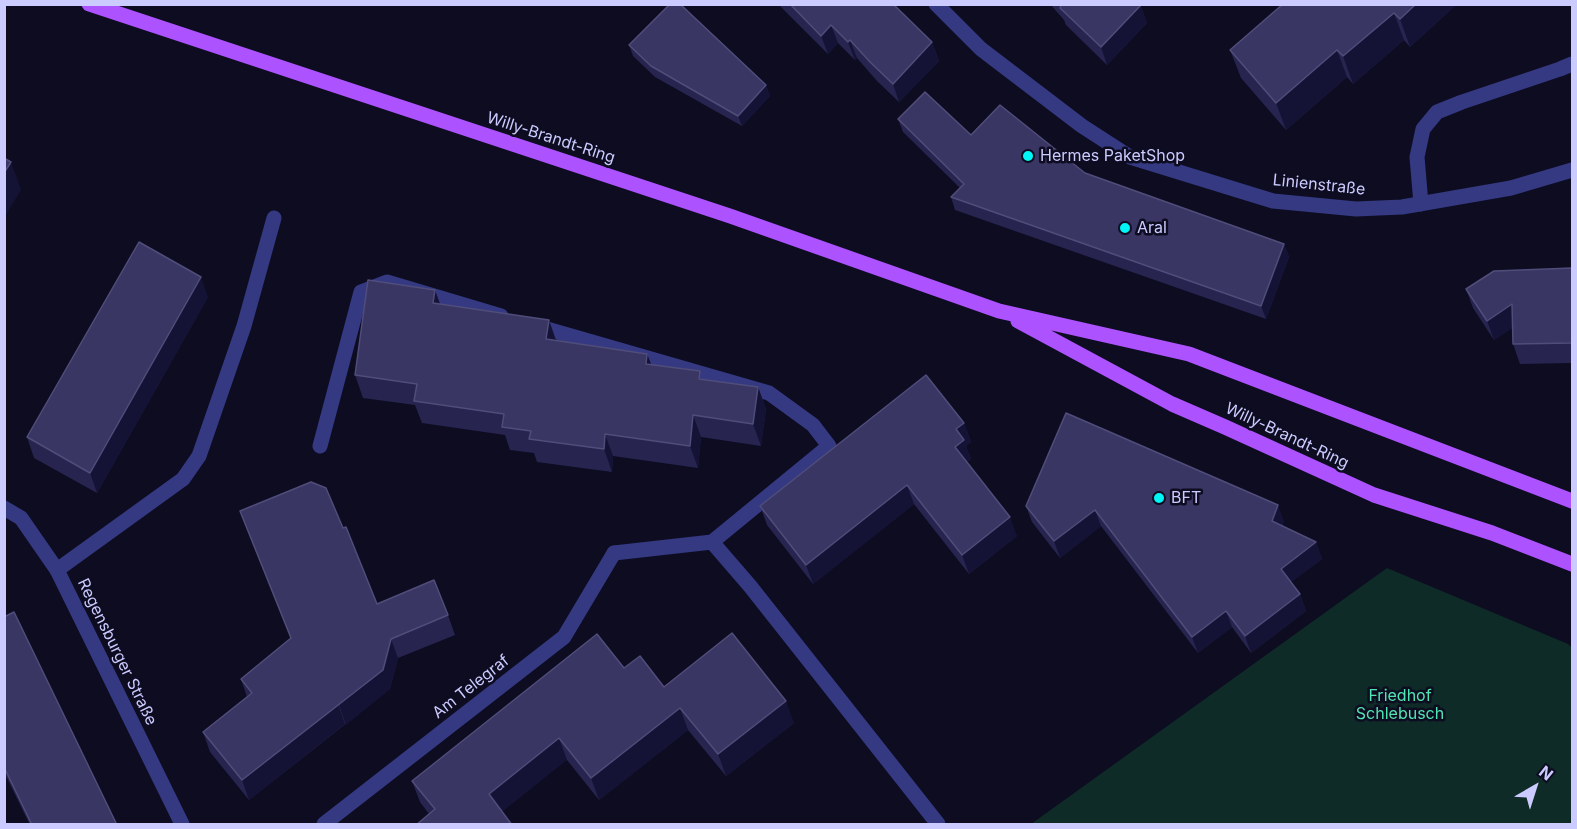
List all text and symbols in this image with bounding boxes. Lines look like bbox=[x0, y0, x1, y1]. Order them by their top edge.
street label: Willy-Brandt-Ring bbox=[484, 108, 618, 168]
place label: Hermes PaketShop bbox=[1040, 146, 1185, 166]
marker: Hermes PaketShop bbox=[1021, 149, 1035, 163]
street label: Linienstraße bbox=[1272, 171, 1366, 199]
place label: Aral bbox=[1137, 218, 1167, 238]
marker: Aral bbox=[1118, 221, 1132, 235]
street label: Willy-Brandt-Ring bbox=[1222, 399, 1352, 473]
place label: BFT bbox=[1171, 488, 1201, 508]
marker: BFT bbox=[1152, 491, 1166, 505]
street label: Regensburger Straße bbox=[73, 576, 161, 728]
street label: Am Telegraf bbox=[429, 651, 513, 723]
park label: Friedhof Schlebusch bbox=[1356, 686, 1444, 724]
north arrow bbox=[1505, 757, 1565, 817]
text: N bbox=[1535, 761, 1557, 785]

